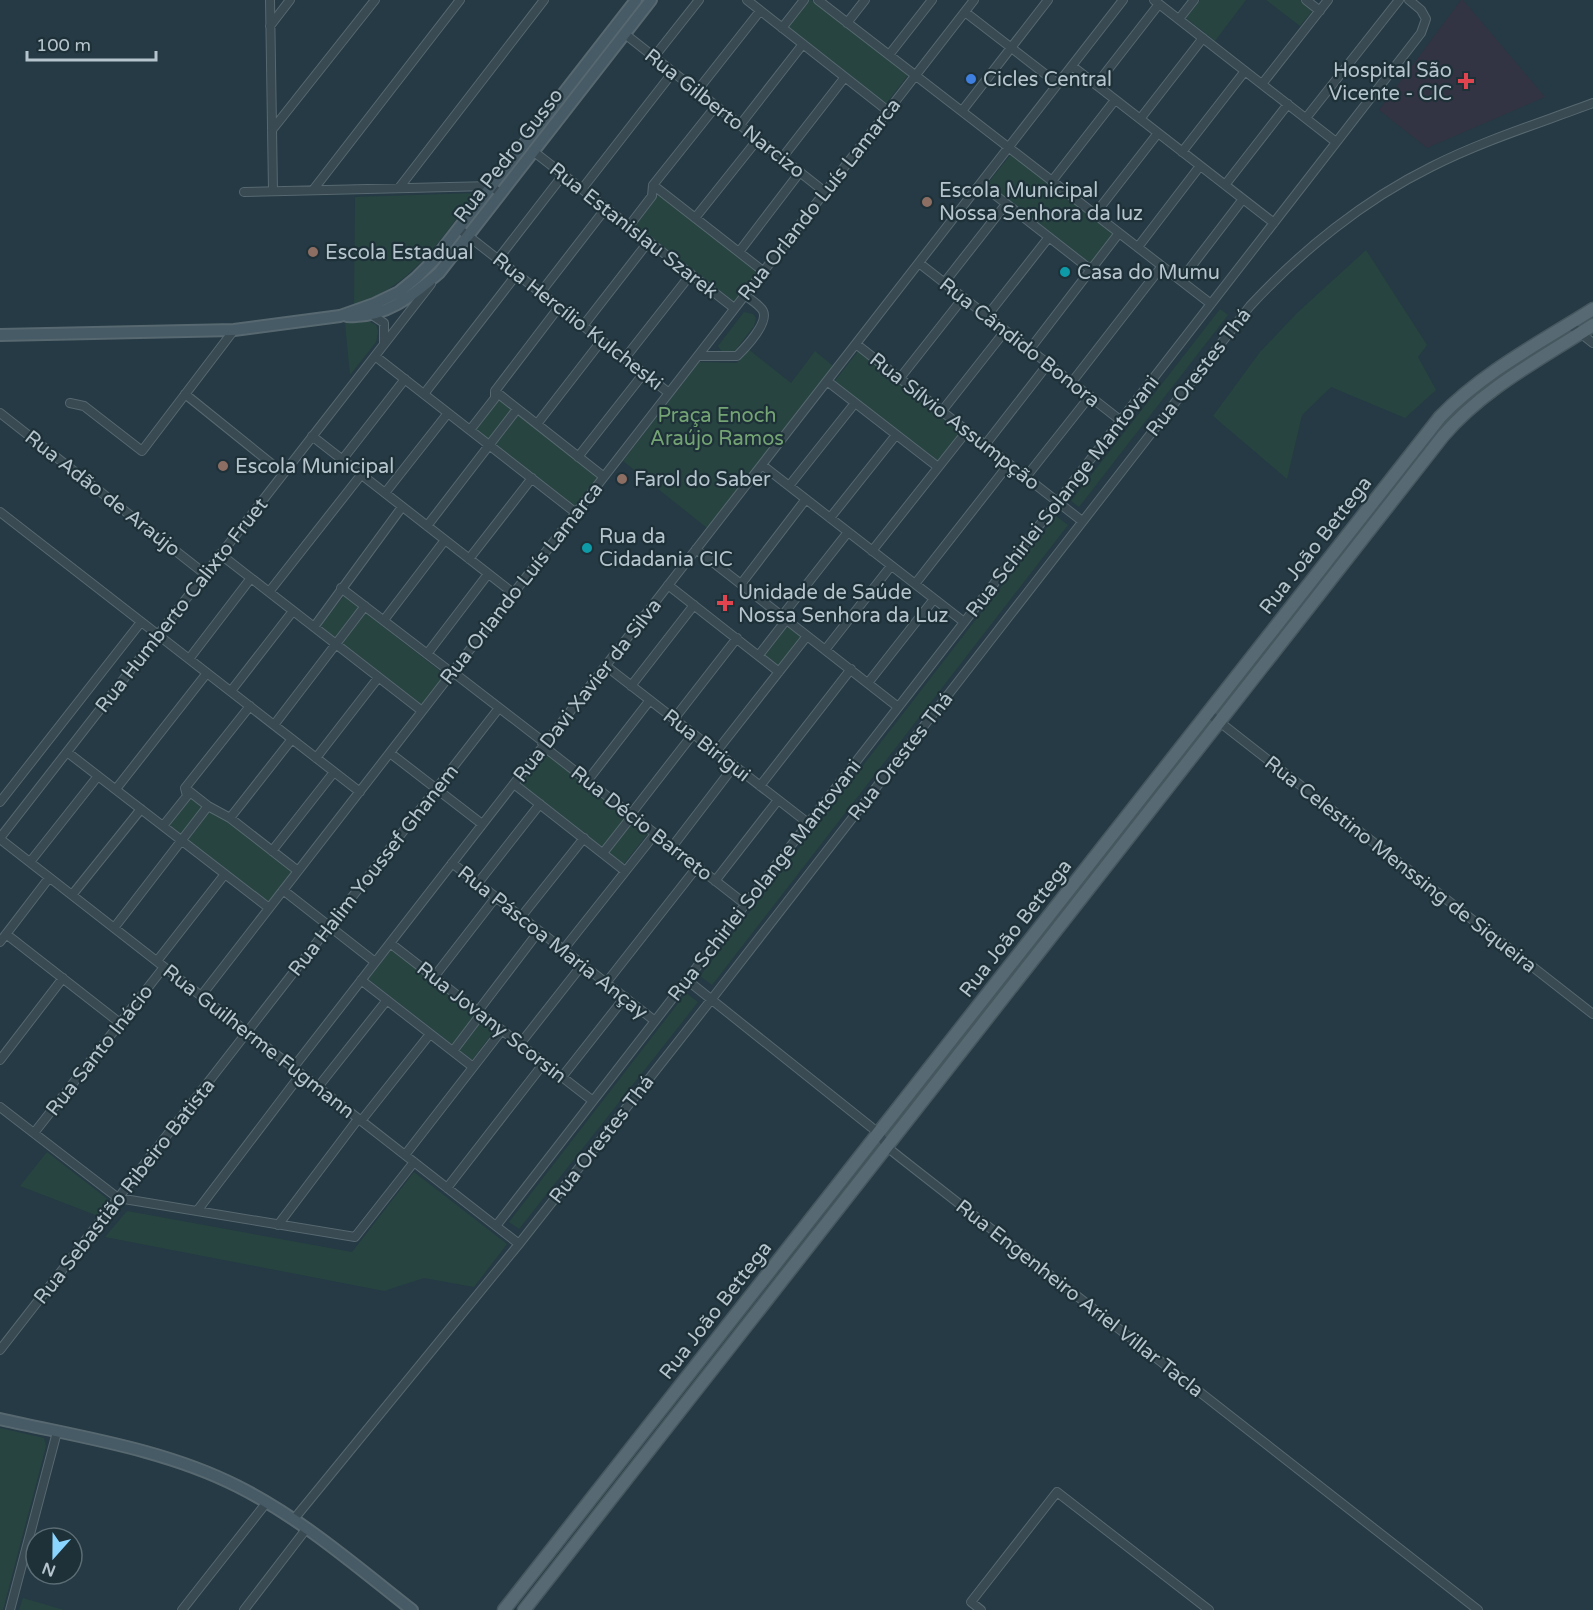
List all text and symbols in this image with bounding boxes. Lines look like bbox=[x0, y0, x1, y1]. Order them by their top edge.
scale bar bbox=[27, 24, 156, 62]
text: 100 m bbox=[36, 34, 91, 56]
street label: Rua Gilberto Narcizo bbox=[639, 44, 809, 184]
place label: Hospital São Vicente - CIC bbox=[1329, 59, 1452, 106]
place label: Cicles Central bbox=[983, 68, 1112, 92]
marker: Cicles Central bbox=[964, 72, 978, 86]
marker: Hospital São Vicente - CIC bbox=[1457, 72, 1475, 90]
street label: Rua Pedro Gusso bbox=[449, 84, 569, 227]
street label: Rua Orlando Luís Lamarca bbox=[733, 94, 906, 306]
street label: Rua Estanislau Szarek bbox=[544, 158, 723, 304]
place label: Escola Municipal Nossa Senhora da luz bbox=[939, 179, 1143, 226]
marker: Escola Municipal Nossa Senhora da luz bbox=[920, 195, 934, 209]
place label: Escola Estadual bbox=[325, 241, 473, 265]
marker: Escola Estadual bbox=[306, 245, 320, 259]
street label: Rua Hercílio Kulcheski bbox=[487, 248, 667, 396]
place label: Casa do Mumu bbox=[1077, 261, 1220, 285]
marker: Casa do Mumu bbox=[1058, 265, 1072, 279]
street label: Rua Cândido Bonora bbox=[934, 273, 1104, 413]
street label: Rua Orestes Thá bbox=[1141, 304, 1256, 442]
street label: Rua Sílvio Assumpção bbox=[865, 348, 1044, 496]
street label: Rua Schirlei Solange Mantovani bbox=[961, 371, 1165, 622]
park label: Praça Enoch Araújo Ramos bbox=[650, 404, 784, 451]
street label: Rua Adão de Araújo bbox=[20, 426, 185, 562]
place label: Escola Municipal bbox=[235, 455, 394, 479]
marker: Escola Municipal bbox=[216, 459, 230, 473]
place label: Farol do Saber bbox=[634, 468, 771, 492]
marker: Farol do Saber bbox=[615, 472, 629, 486]
street label: Rua João Bettega bbox=[1255, 472, 1377, 619]
street label: Rua Orlando Luís Lamarca bbox=[435, 478, 608, 690]
street label: Rua Humberto Calixto Fruet bbox=[90, 493, 273, 718]
place label: Rua da Cidadania CIC bbox=[599, 525, 733, 572]
marker: Rua da Cidadania CIC bbox=[580, 541, 594, 555]
place label: Unidade de Saúde Nossa Senhora da Luz bbox=[738, 581, 949, 628]
street label: Rua Davi Xavier da Silva bbox=[509, 594, 667, 787]
marker: Unidade de Saúde Nossa Senhora da Luz bbox=[716, 594, 734, 612]
street label: Rua Orestes Thá bbox=[843, 688, 958, 826]
street label: Rua Birigui bbox=[658, 704, 755, 787]
street label: Rua Celestino Menssing de Siqueira bbox=[1260, 751, 1541, 979]
street label: Rua Schirlei Solange Mantovani bbox=[663, 755, 867, 1006]
street label: Rua Halim Youssef Ghanem bbox=[284, 760, 464, 981]
street label: Rua Décio Barreto bbox=[566, 761, 717, 886]
street label: Rua João Bettega bbox=[955, 855, 1077, 1002]
street label: Rua Páscoa Maria Ançay bbox=[452, 861, 653, 1025]
street label: Rua Jovany Scorsin bbox=[412, 957, 571, 1089]
street label: Rua Guilherme Fugmann bbox=[158, 960, 359, 1124]
street label: Rua Santo Inácio bbox=[41, 980, 158, 1121]
street label: Rua Orestes Thá bbox=[544, 1071, 659, 1209]
street label: Rua Sebastião Ribeiro Batista bbox=[29, 1074, 220, 1309]
street label: Rua Engenheiro Ariel Villar Tacla bbox=[951, 1195, 1208, 1403]
street label: Rua João Bettega bbox=[655, 1237, 777, 1384]
north arrow bbox=[24, 1526, 84, 1586]
text: N bbox=[39, 1557, 59, 1581]

